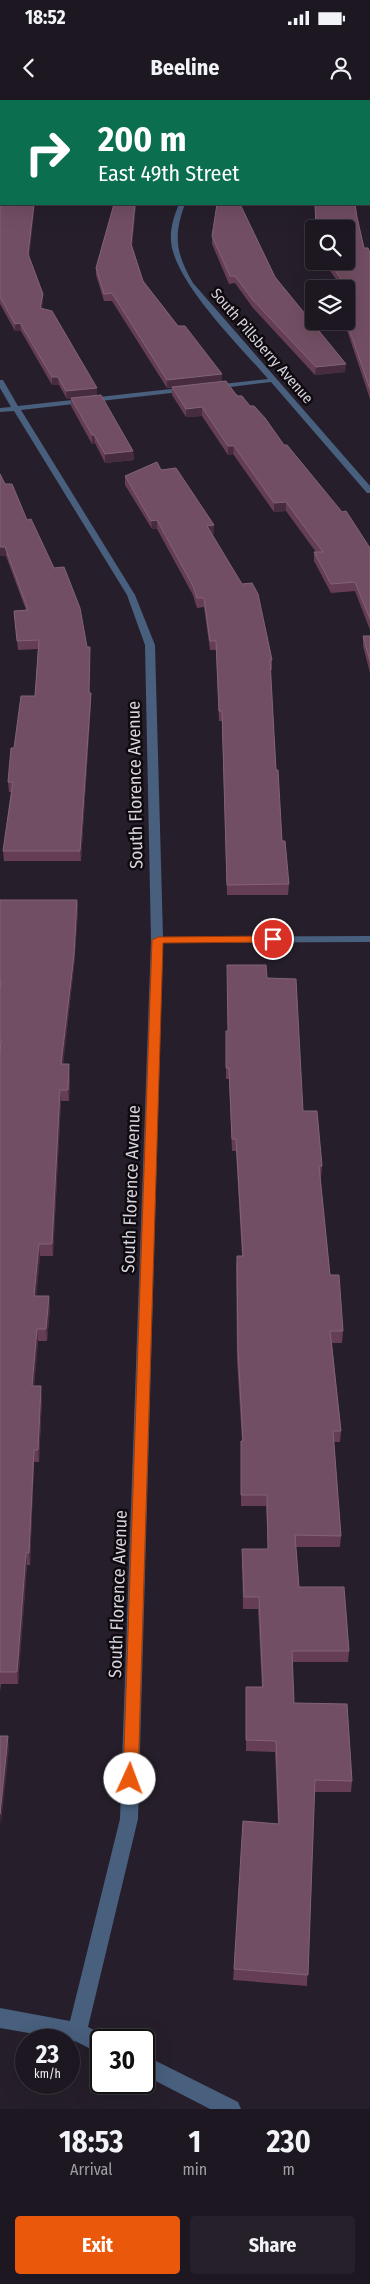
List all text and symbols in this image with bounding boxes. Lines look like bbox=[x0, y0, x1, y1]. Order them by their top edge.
text: 18:52 bbox=[25, 6, 65, 29]
icon: back bbox=[15, 54, 43, 82]
text: Beeline bbox=[151, 54, 220, 81]
icon: person bbox=[327, 54, 355, 82]
text: 200 m bbox=[98, 118, 186, 160]
icon: right bbox=[15, 120, 80, 185]
text: East 49th Street bbox=[98, 160, 239, 187]
map controls bbox=[305, 220, 355, 330]
button: search bbox=[305, 220, 355, 270]
button: layers bbox=[305, 280, 355, 330]
street label: South Pillsberry Avenue bbox=[207, 285, 317, 407]
street label: South Florence Avenue bbox=[123, 701, 147, 869]
pin bbox=[252, 918, 294, 960]
icon: arrive bbox=[259, 925, 287, 953]
street label: South Florence Avenue bbox=[117, 1105, 145, 1273]
street label: South Florence Avenue bbox=[104, 1510, 132, 1678]
position arrow bbox=[103, 1752, 155, 1804]
speed limit sign: 30 bbox=[90, 2029, 155, 2094]
text: 23 bbox=[36, 2040, 59, 2070]
text: km/h bbox=[34, 2067, 61, 2081]
text: 18:53 bbox=[59, 2124, 123, 2160]
text: 1 bbox=[189, 2124, 201, 2160]
text: 230 bbox=[266, 2124, 311, 2160]
text: Arrival bbox=[70, 2160, 112, 2179]
text: min bbox=[183, 2160, 207, 2179]
text: m bbox=[282, 2160, 295, 2179]
button: Exit bbox=[15, 2216, 180, 2274]
button: Share bbox=[190, 2216, 355, 2274]

